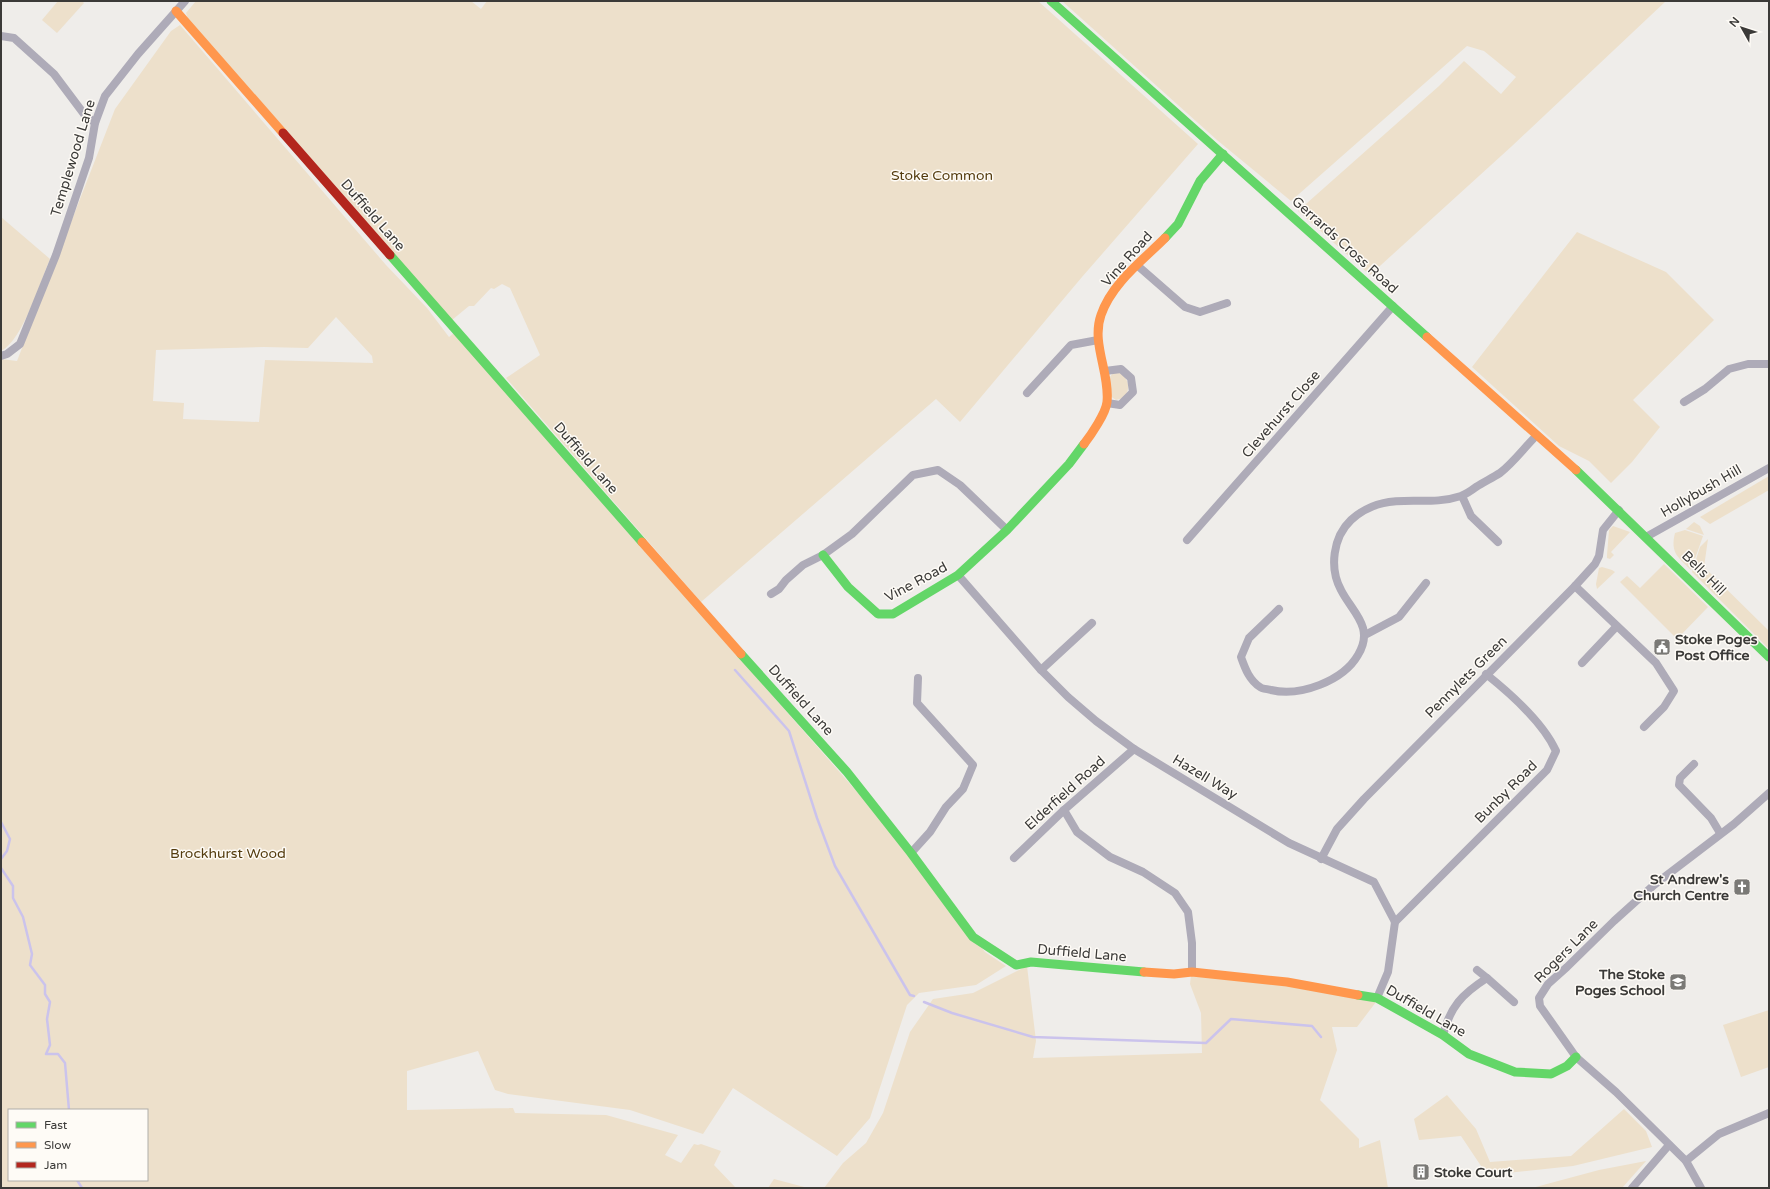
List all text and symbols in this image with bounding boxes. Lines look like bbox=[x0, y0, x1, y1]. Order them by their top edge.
north arrow bbox=[1722, 8, 1762, 48]
text: N bbox=[1727, 14, 1742, 30]
street label: Templewood Lane bbox=[47, 97, 99, 219]
park label: Stoke Common bbox=[891, 167, 993, 184]
street label: Duffield Lane bbox=[337, 176, 409, 254]
street label: Gerrards Cross Road bbox=[1288, 193, 1402, 297]
street label: Vine Road bbox=[1098, 228, 1156, 290]
street label: Clevehurst Close bbox=[1238, 367, 1324, 461]
street label: Duffield Lane bbox=[550, 419, 622, 497]
street label: Hollybush Hill bbox=[1658, 461, 1744, 521]
street label: Bells Hill bbox=[1678, 547, 1730, 599]
street label: Vine Road bbox=[882, 558, 950, 606]
place label: Stoke Poges Post Office bbox=[1675, 631, 1758, 664]
street label: Pennylets Green bbox=[1422, 633, 1510, 721]
public building icon: Stoke Poges Post Office bbox=[1652, 637, 1672, 657]
street label: Duffield Lane bbox=[765, 661, 837, 739]
street label: Hazell Way bbox=[1169, 751, 1241, 803]
street label: Elderfield Road bbox=[1021, 752, 1109, 834]
street label: Bunby Road bbox=[1471, 757, 1541, 827]
park label: Brockhurst Wood bbox=[170, 845, 286, 862]
place label: St Andrew's Church Centre bbox=[1633, 871, 1729, 904]
church icon: St Andrew's Church Centre bbox=[1732, 877, 1752, 897]
street label: Rogers Lane bbox=[1531, 915, 1602, 986]
street label: Duffield Lane bbox=[1037, 941, 1127, 965]
place label: The Stoke Poges School bbox=[1575, 966, 1665, 999]
school or university icon: The Stoke Poges School bbox=[1668, 972, 1688, 992]
street label: Duffield Lane bbox=[1383, 981, 1469, 1041]
legend bbox=[8, 1109, 148, 1181]
text: Fast bbox=[44, 1118, 68, 1132]
text: Slow bbox=[44, 1138, 71, 1152]
text: Jam bbox=[44, 1158, 67, 1172]
building icon: Stoke Court bbox=[1411, 1162, 1431, 1182]
place label: Stoke Court bbox=[1434, 1164, 1513, 1181]

